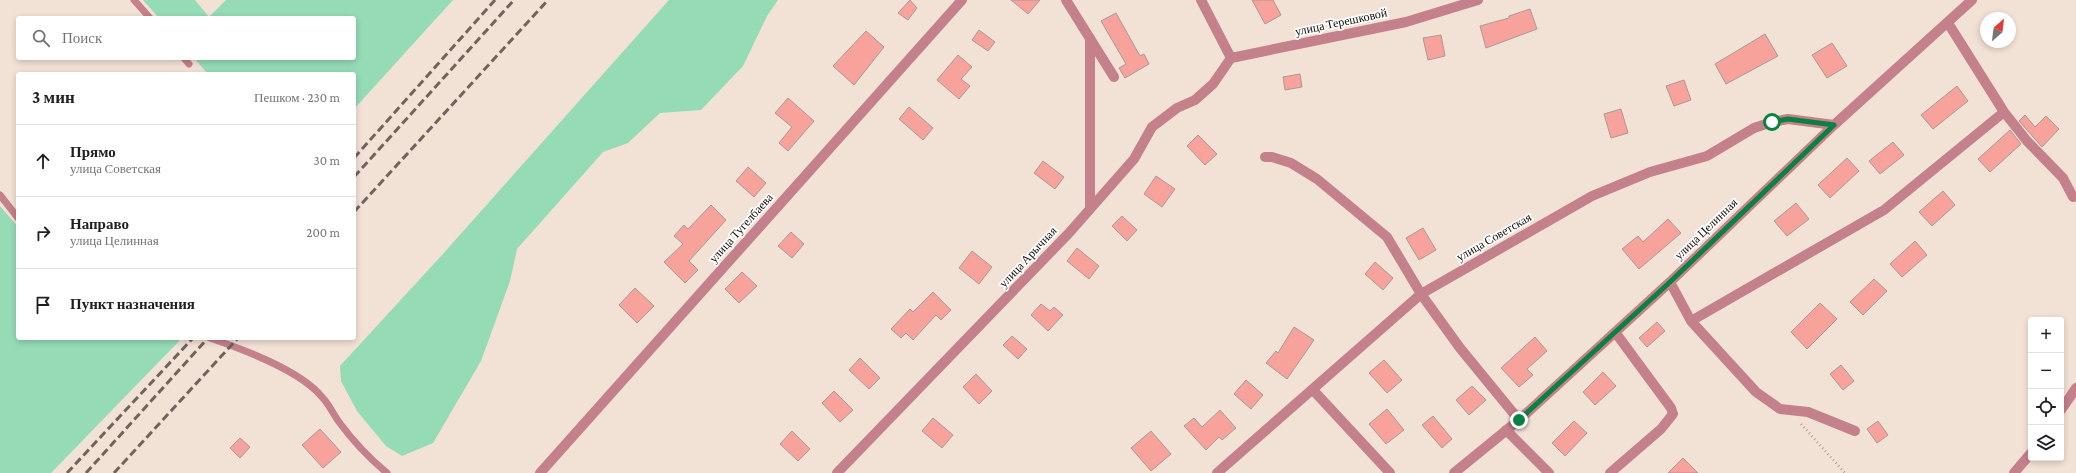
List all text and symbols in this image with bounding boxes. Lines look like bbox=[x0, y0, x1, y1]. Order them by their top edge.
street label: улица Терешковой bbox=[1294, 5, 1389, 39]
north arrow bbox=[1980, 12, 2016, 48]
search box bbox=[16, 16, 356, 60]
icon: search bbox=[30, 27, 52, 49]
text: Поиск bbox=[62, 30, 102, 46]
text: 3 мин bbox=[32, 88, 75, 107]
text: Пешком · 230 m bbox=[254, 90, 340, 105]
route start bbox=[1763, 113, 1781, 131]
text: Прямо bbox=[70, 144, 116, 160]
icon: ahead bbox=[32, 150, 54, 172]
text: 30 m bbox=[314, 153, 340, 168]
text: улица Советская bbox=[70, 161, 161, 176]
street label: улица Тугелбаева bbox=[706, 190, 776, 265]
street label: улица Целинная bbox=[1672, 195, 1741, 263]
street label: улица Советская bbox=[1454, 210, 1534, 264]
text: Направо bbox=[70, 216, 129, 232]
icon: right bbox=[32, 222, 54, 244]
street label: улица Арычная bbox=[996, 223, 1060, 290]
text: 200 m bbox=[306, 225, 340, 240]
text: улица Целинная bbox=[70, 233, 159, 248]
icon: arrive bbox=[32, 294, 54, 316]
text: Пункт назначения bbox=[70, 296, 195, 312]
map controls bbox=[2028, 317, 2064, 461]
button: + bbox=[2028, 317, 2064, 353]
button: − bbox=[2028, 353, 2064, 389]
button: locate bbox=[2028, 389, 2064, 425]
route end bbox=[1510, 411, 1528, 429]
button: layers bbox=[2028, 425, 2064, 461]

